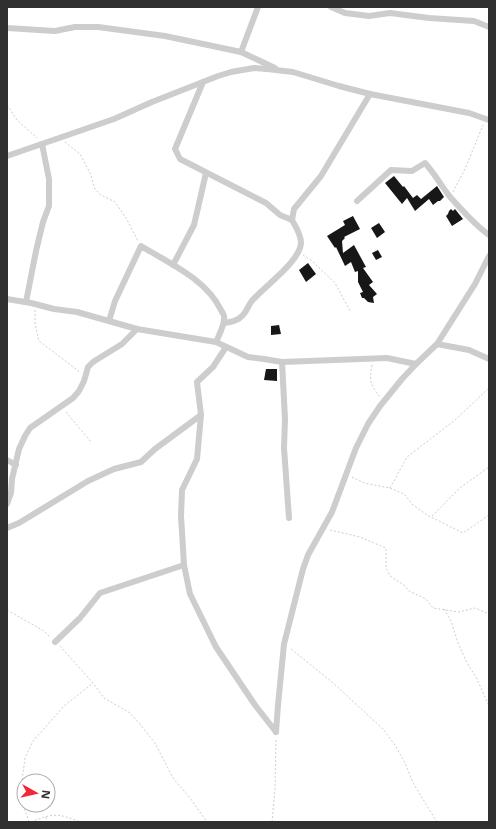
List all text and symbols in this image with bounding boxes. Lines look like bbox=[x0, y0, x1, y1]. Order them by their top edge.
north arrow bbox=[16, 773, 56, 813]
text: N bbox=[38, 789, 54, 800]

